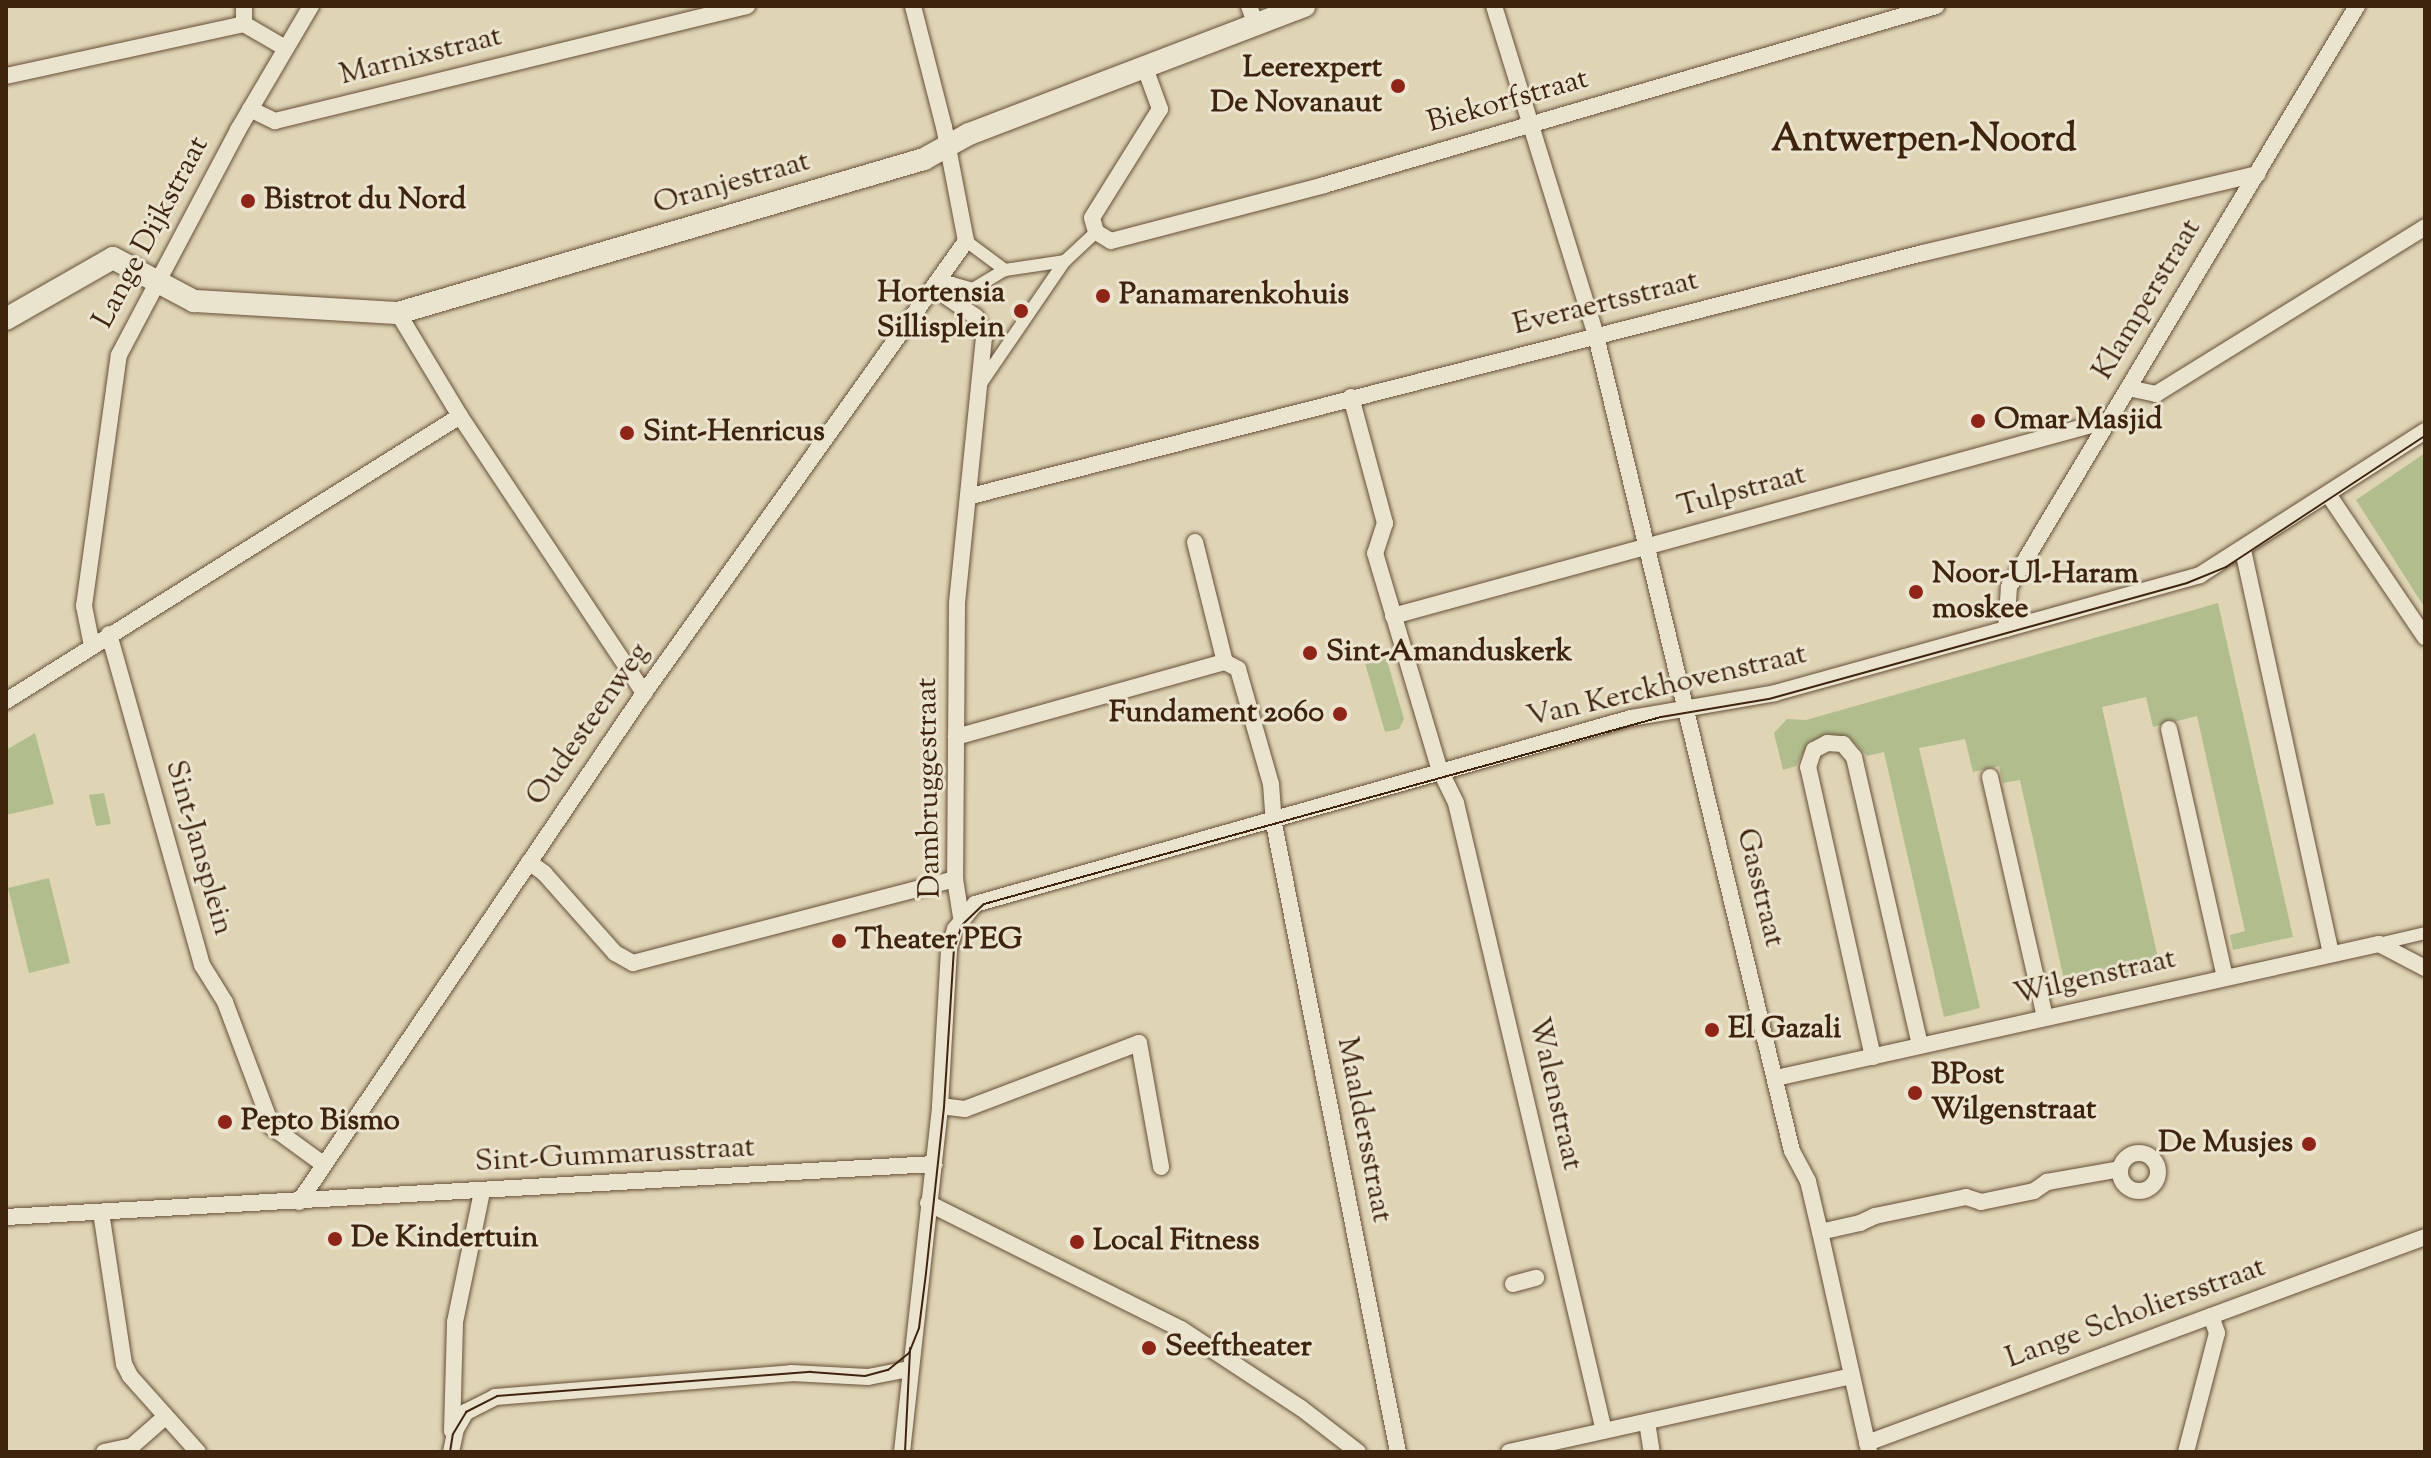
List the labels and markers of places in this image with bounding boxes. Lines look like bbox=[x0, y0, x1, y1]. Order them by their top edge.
place label: Leerexpert De Novanaut bbox=[1211, 51, 1382, 122]
marker: Leerexpert De Novanaut bbox=[1389, 77, 1407, 95]
place label: Bistrot du Nord bbox=[264, 183, 466, 219]
marker: Bistrot du Nord bbox=[239, 192, 257, 210]
place label: Hortensia Sillisplein bbox=[877, 276, 1005, 346]
place label: Panamarenkohuis bbox=[1119, 278, 1349, 314]
marker: Panamarenkohuis bbox=[1094, 287, 1112, 305]
marker: Hortensia Sillisplein bbox=[1012, 302, 1030, 320]
place label: Omar Masjid bbox=[1994, 403, 2162, 439]
marker: Omar Masjid bbox=[1969, 412, 1987, 430]
place label: Sint-Henricus bbox=[643, 415, 825, 451]
marker: Sint-Henricus bbox=[618, 424, 636, 442]
place label: Noor-Ul-Haram moskee bbox=[1932, 557, 2139, 628]
marker: Noor-Ul-Haram moskee bbox=[1907, 583, 1925, 601]
place label: Sint-Amanduskerk bbox=[1326, 635, 1572, 671]
marker: Sint-Amanduskerk bbox=[1301, 644, 1319, 662]
place label: Fundament 2060 bbox=[1109, 696, 1324, 732]
marker: Fundament 2060 bbox=[1331, 705, 1349, 723]
place label: Theater PEG bbox=[855, 923, 1022, 959]
marker: Theater PEG bbox=[830, 932, 848, 950]
place label: El Gazali bbox=[1728, 1012, 1841, 1048]
marker: El Gazali bbox=[1703, 1021, 1721, 1039]
place label: BPost Wilgenstraat bbox=[1931, 1058, 2096, 1128]
marker: BPost Wilgenstraat bbox=[1906, 1084, 1924, 1102]
place label: Pepto Bismo bbox=[241, 1104, 400, 1140]
marker: Pepto Bismo bbox=[216, 1113, 234, 1131]
place label: De Musjes bbox=[2158, 1126, 2293, 1162]
marker: De Musjes bbox=[2300, 1135, 2318, 1153]
place label: De Kindertuin bbox=[351, 1221, 538, 1257]
place label: Local Fitness bbox=[1093, 1224, 1259, 1260]
marker: De Kindertuin bbox=[326, 1230, 344, 1248]
marker: Local Fitness bbox=[1068, 1233, 1086, 1251]
place label: Seeftheater bbox=[1165, 1330, 1312, 1366]
marker: Seeftheater bbox=[1140, 1339, 1158, 1357]

